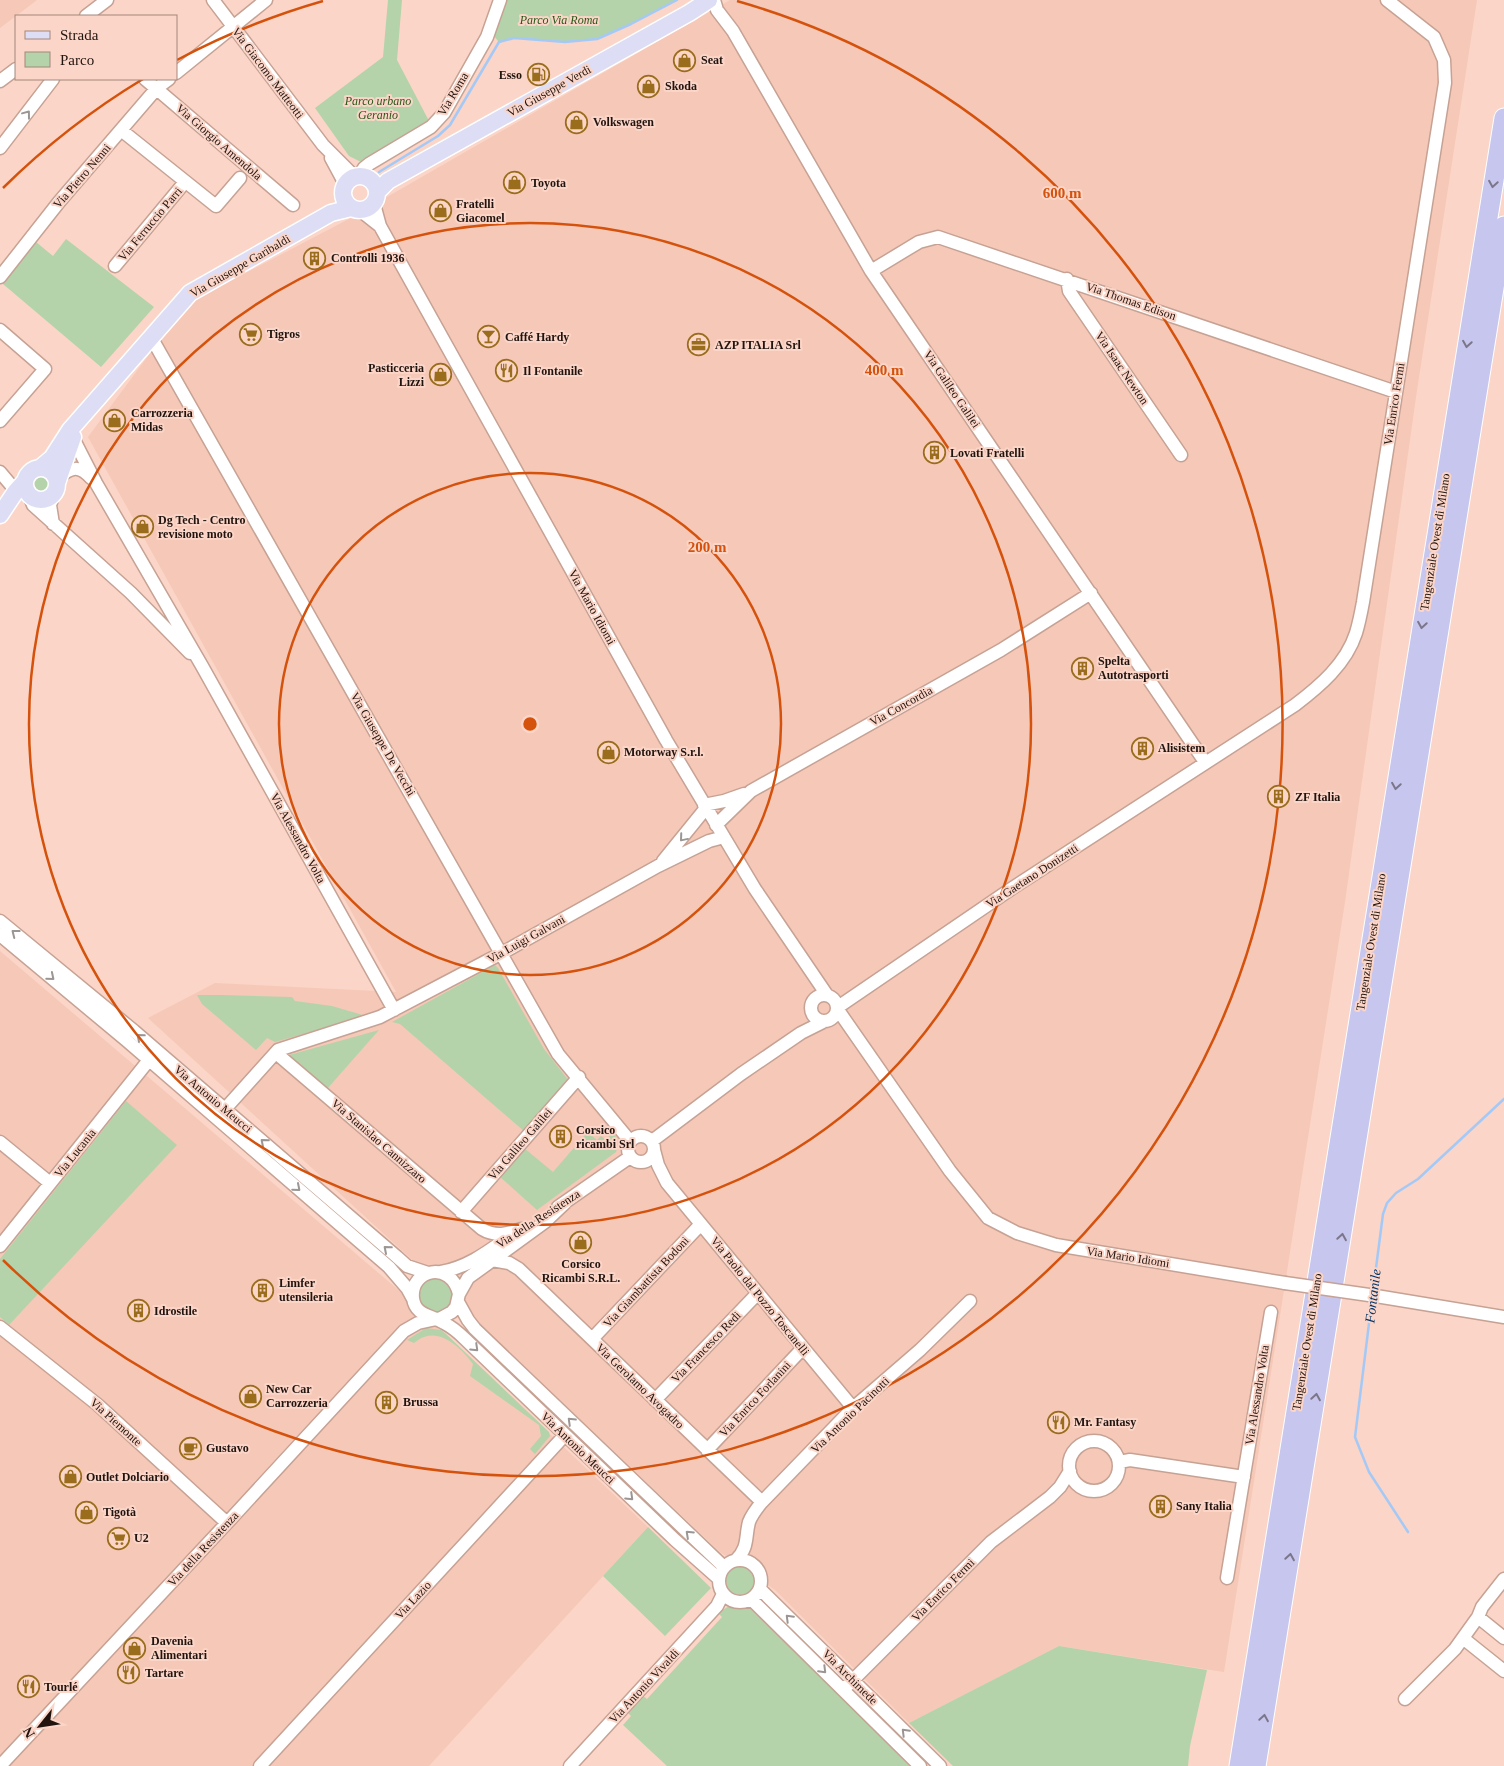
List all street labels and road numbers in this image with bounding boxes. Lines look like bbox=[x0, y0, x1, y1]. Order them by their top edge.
street label: Via Giacomo Matteotti bbox=[229, 25, 307, 122]
street label: Via Giuseppe Verdi bbox=[505, 62, 594, 120]
street label: Via Roma bbox=[435, 69, 472, 118]
street label: Via Giorgio Amendola bbox=[173, 101, 265, 183]
street label: Via Pietro Nenni bbox=[50, 140, 114, 211]
street label: Via Ferruccio Parri bbox=[115, 184, 185, 264]
street label: Via Giuseppe Garibaldi bbox=[187, 231, 293, 300]
street label: Via Thomas Edison bbox=[1084, 279, 1178, 323]
street label: Via Isaac Newton bbox=[1092, 329, 1152, 407]
street label: Via Galileo Galilei bbox=[921, 348, 983, 431]
street label: Via Enrico Fermi bbox=[1381, 361, 1408, 446]
street label: Tangenziale Ovest di Milano bbox=[1417, 472, 1453, 612]
street label: Via Mario Idiomi bbox=[566, 567, 619, 648]
street label: Via Concordia bbox=[867, 683, 935, 729]
street label: Via Giuseppe De Vecchi bbox=[348, 690, 419, 799]
street label: Via Alessandro Volta bbox=[267, 791, 329, 886]
street label: Via Gaetano Donizetti bbox=[983, 841, 1081, 911]
street label: Tangenziale Ovest di Milano bbox=[1353, 872, 1389, 1012]
street label: Via Luigi Galvani bbox=[485, 912, 568, 966]
street label: Via Antonio Meucci bbox=[171, 1062, 255, 1136]
street label: Via Stanislao Cannizzaro bbox=[329, 1096, 429, 1186]
street label: Via Galileo Galilei bbox=[485, 1105, 555, 1183]
street label: Via Lucania bbox=[51, 1125, 99, 1180]
street label: Via della Resistenza bbox=[493, 1186, 583, 1251]
street label: Via Giambattista Bodoni bbox=[600, 1233, 692, 1330]
street label: Via Paolo dal Pozzo Toscanelli bbox=[708, 1234, 813, 1359]
street label: Via Mario Idiomi bbox=[1085, 1244, 1171, 1271]
street label: Tangenziale Ovest di Milano bbox=[1289, 1272, 1325, 1412]
street label: Via Francesco Redi bbox=[668, 1308, 744, 1386]
street label: Via Gerolamo Avogadro bbox=[593, 1340, 687, 1432]
street label: Via Alessandro Volta bbox=[1242, 1343, 1272, 1446]
street label: Via Enrico Forlanini bbox=[716, 1358, 794, 1440]
street label: Via Antonio Pacinotti bbox=[808, 1373, 893, 1456]
street label: Via Piemonte bbox=[87, 1395, 145, 1449]
street label: Via Antonio Meucci bbox=[538, 1409, 618, 1487]
street label: Via della Resistenza bbox=[165, 1508, 242, 1589]
street label: Via Enrico Fermi bbox=[909, 1555, 978, 1624]
street label: Via Lazio bbox=[392, 1578, 434, 1622]
street label: Via Antonio Vivaldi bbox=[606, 1646, 682, 1726]
street label: Via Archimede bbox=[820, 1647, 880, 1707]

